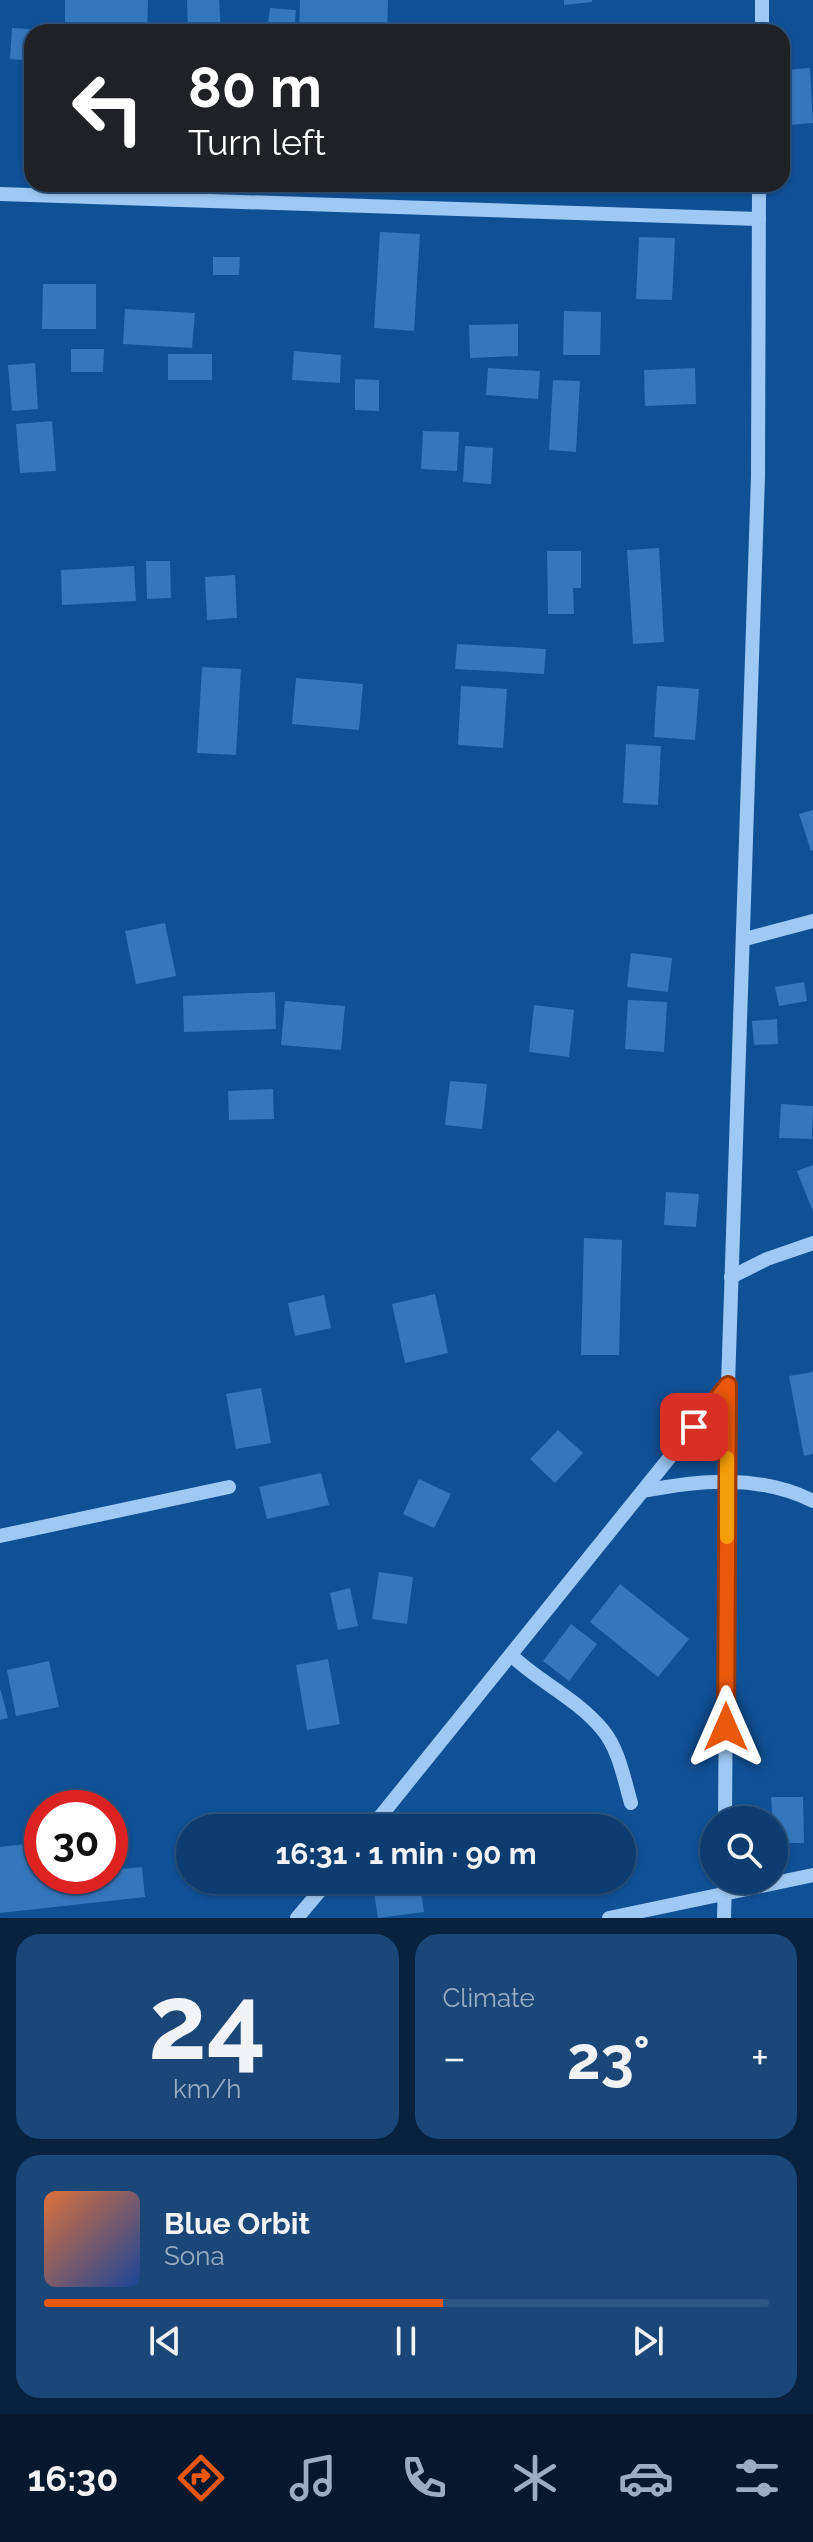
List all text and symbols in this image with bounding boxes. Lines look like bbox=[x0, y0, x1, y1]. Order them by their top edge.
text: 80 m bbox=[188, 54, 322, 120]
icon: left bbox=[56, 56, 160, 160]
text: Turn left bbox=[188, 121, 326, 163]
pin bbox=[660, 1393, 728, 1461]
icon: arrive bbox=[672, 1405, 716, 1449]
position arrow bbox=[684, 1685, 768, 1769]
speed limit sign: 30 bbox=[24, 1790, 128, 1894]
map controls bbox=[700, 1806, 788, 1894]
button: search bbox=[700, 1806, 788, 1894]
text: 16:31 · 1 min · 90 m bbox=[275, 1836, 537, 1871]
text: 24 bbox=[148, 1961, 266, 2083]
text: Climate bbox=[443, 1983, 535, 2013]
text: 23° bbox=[567, 2023, 650, 2093]
text: − bbox=[443, 2032, 466, 2083]
text: + bbox=[751, 2032, 769, 2083]
text: km/h bbox=[173, 2074, 242, 2104]
text: Blue Orbit bbox=[164, 2206, 310, 2241]
text: Sona bbox=[164, 2241, 225, 2271]
icon: previous bbox=[143, 2319, 187, 2363]
icon: pause bbox=[384, 2319, 428, 2363]
icon: next bbox=[626, 2319, 670, 2363]
icon: directions bbox=[173, 2450, 229, 2506]
icon: music bbox=[285, 2450, 341, 2506]
icon: phone bbox=[396, 2450, 452, 2506]
icon: climate bbox=[507, 2450, 563, 2506]
icon: car bbox=[618, 2450, 674, 2506]
icon: filters bbox=[729, 2450, 785, 2506]
text: 16:30 bbox=[28, 2457, 118, 2499]

